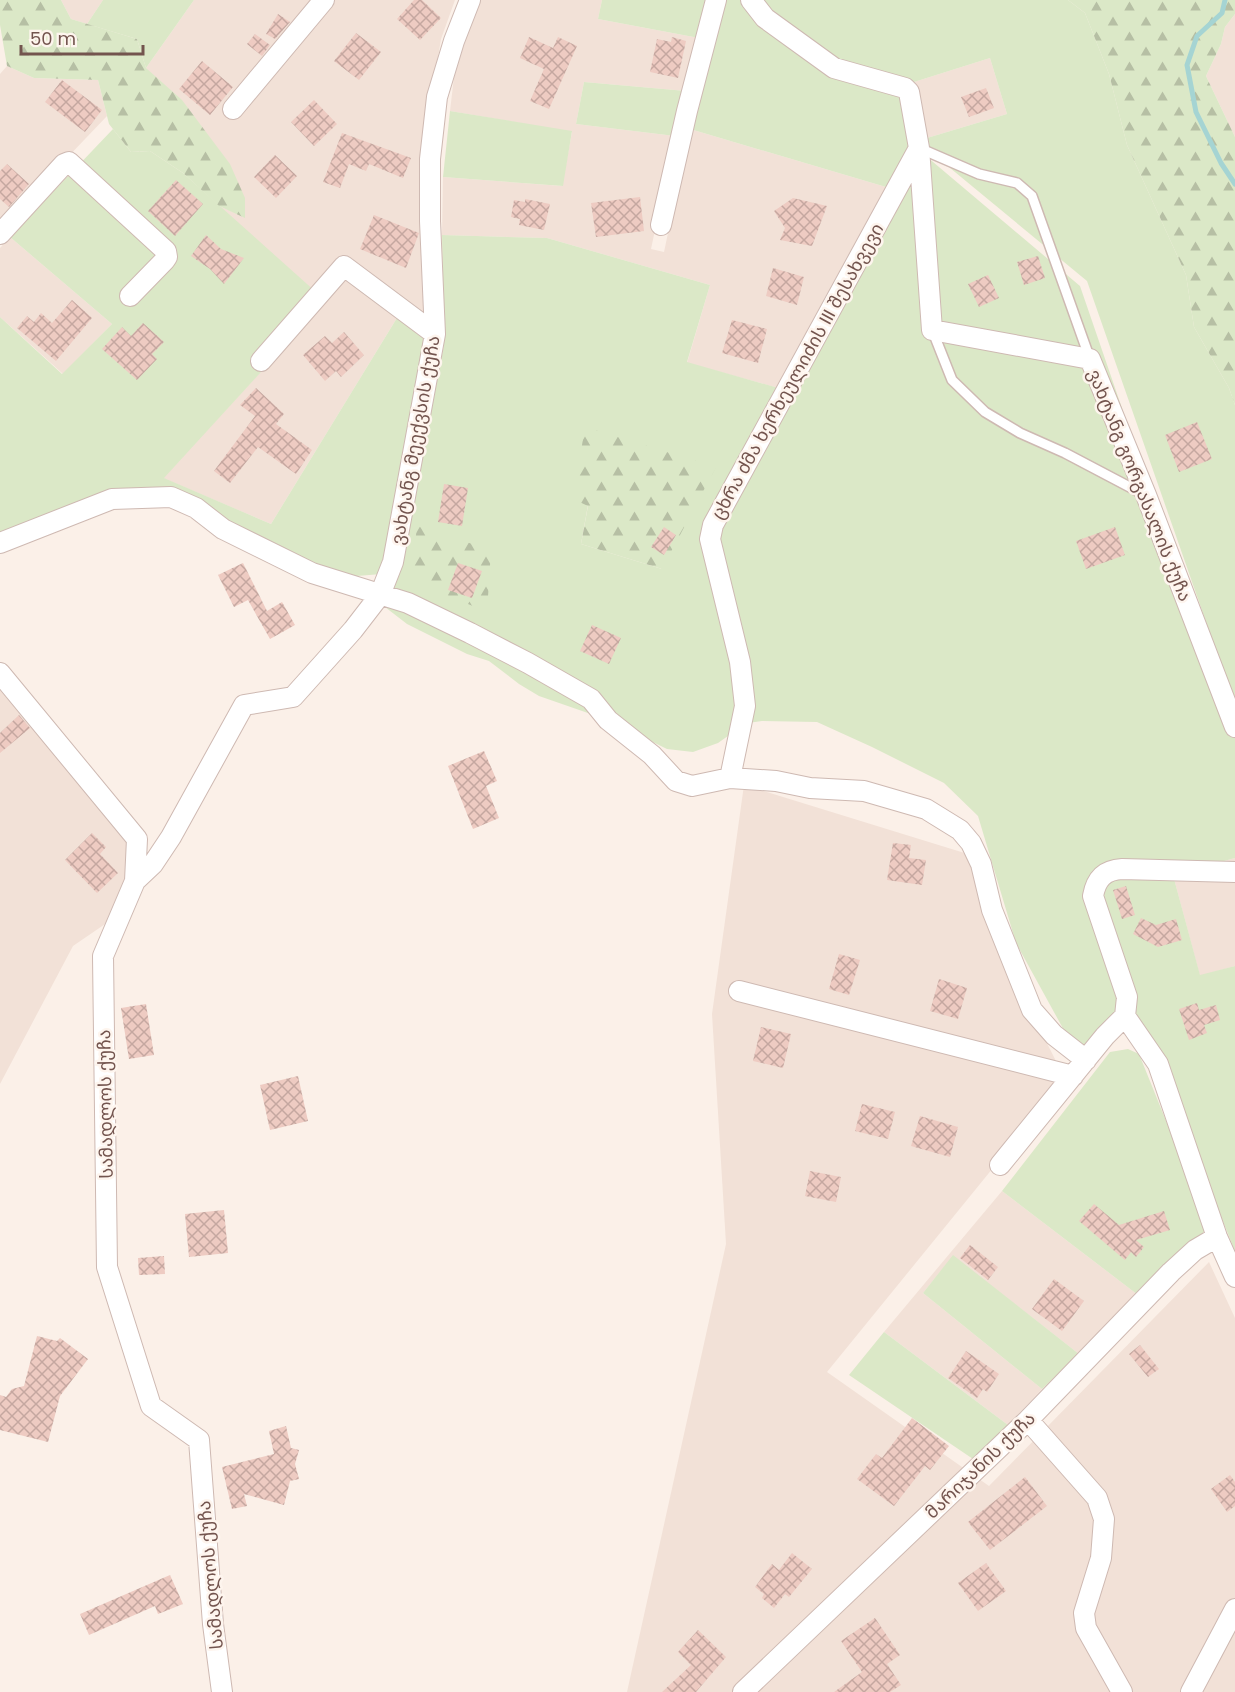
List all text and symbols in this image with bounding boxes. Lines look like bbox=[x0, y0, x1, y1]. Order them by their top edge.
scale bar bbox=[21, 18, 142, 56]
text: 50 m bbox=[30, 26, 76, 51]
street label: ცხრა ძმა ხერხეულიძის III შესახვევი bbox=[705, 218, 889, 524]
street label: ვახტანგ მეექვსის ქუჩა bbox=[384, 333, 446, 547]
street label: ვახტანგ გორგასალის ქუჩა bbox=[1082, 365, 1198, 605]
street label: სამადლოს ქუჩა bbox=[91, 1029, 119, 1179]
street label: მარიჯანის ქუჩა bbox=[919, 1406, 1041, 1524]
street label: სამადლოს ქუჩა bbox=[191, 1500, 229, 1650]

